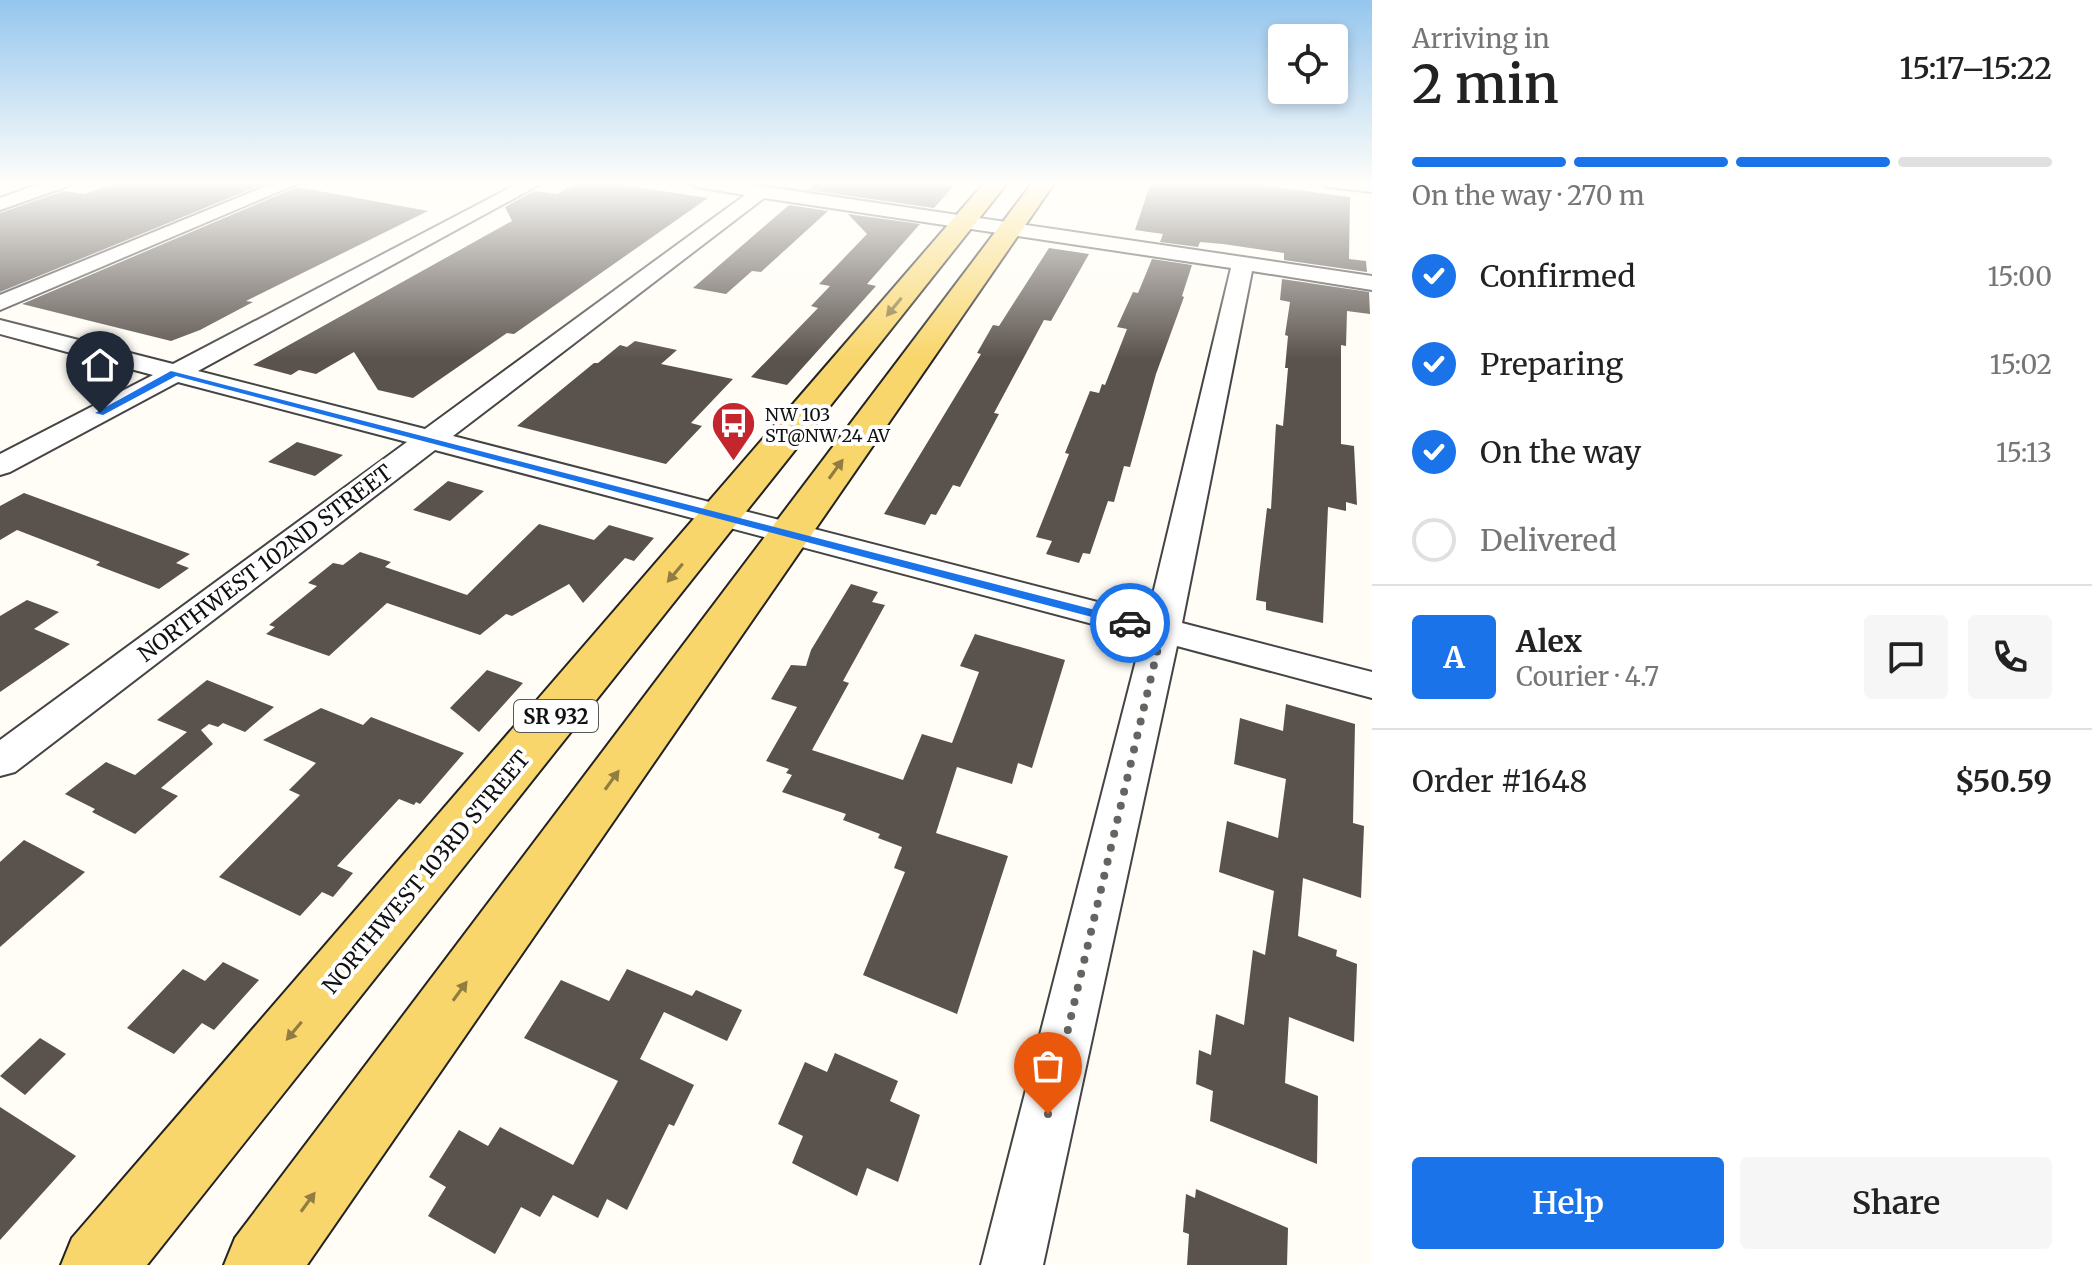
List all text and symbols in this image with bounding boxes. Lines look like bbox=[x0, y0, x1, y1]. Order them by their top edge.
text: Arriving in bbox=[1412, 22, 1550, 55]
map controls bbox=[1268, 24, 1348, 104]
button: locate bbox=[1268, 24, 1348, 104]
text: 15:17–15:22 bbox=[1900, 49, 2052, 87]
text: 2 min bbox=[1412, 52, 1559, 117]
text: On the way · 270 m bbox=[1412, 179, 1644, 212]
icon: check bbox=[1412, 254, 1456, 298]
text: Confirmed bbox=[1480, 257, 1635, 295]
text: 15:00 bbox=[1987, 260, 2052, 293]
one-way arrow bbox=[886, 297, 903, 317]
pin bbox=[66, 331, 134, 413]
icon: check bbox=[1412, 342, 1456, 386]
icon: home bbox=[78, 343, 122, 387]
text: Preparing bbox=[1480, 345, 1623, 383]
text: 15:02 bbox=[1990, 348, 2052, 381]
bus stop icon: NW 103 ST@NW 24 AV bbox=[710, 400, 758, 463]
place label: NW 103 ST@NW 24 AV bbox=[765, 403, 891, 447]
icon: check bbox=[1412, 430, 1456, 474]
text: On the way bbox=[1480, 433, 1641, 471]
text: 15:13 bbox=[1996, 436, 2052, 469]
street label: NORTHWEST 102ND STREET bbox=[132, 458, 398, 668]
one-way arrow bbox=[827, 459, 843, 480]
text: Delivered bbox=[1480, 521, 1617, 559]
one-way arrow bbox=[667, 562, 684, 582]
courier bbox=[1090, 583, 1170, 663]
icon: car bbox=[1108, 601, 1152, 645]
button: chat bbox=[1864, 615, 1948, 699]
button: phone bbox=[1968, 615, 2052, 699]
text: Alex bbox=[1516, 622, 1582, 660]
text: A bbox=[1443, 638, 1465, 676]
text: Courier · 4.7 bbox=[1516, 660, 1659, 693]
road number: SR 932 bbox=[514, 700, 598, 732]
street label: NORTHWEST 103RD STREET bbox=[316, 745, 536, 999]
text: Order #1648 bbox=[1412, 762, 1587, 800]
text: $50.59 bbox=[1955, 762, 2052, 800]
one-way arrow bbox=[604, 769, 619, 790]
one-way arrow bbox=[452, 980, 467, 1001]
one-way arrow bbox=[286, 1020, 303, 1040]
pin bbox=[1014, 1032, 1082, 1114]
icon: bag bbox=[1026, 1044, 1070, 1088]
button: Help bbox=[1412, 1157, 1724, 1249]
button: Share bbox=[1740, 1157, 2052, 1249]
one-way arrow bbox=[300, 1191, 315, 1212]

